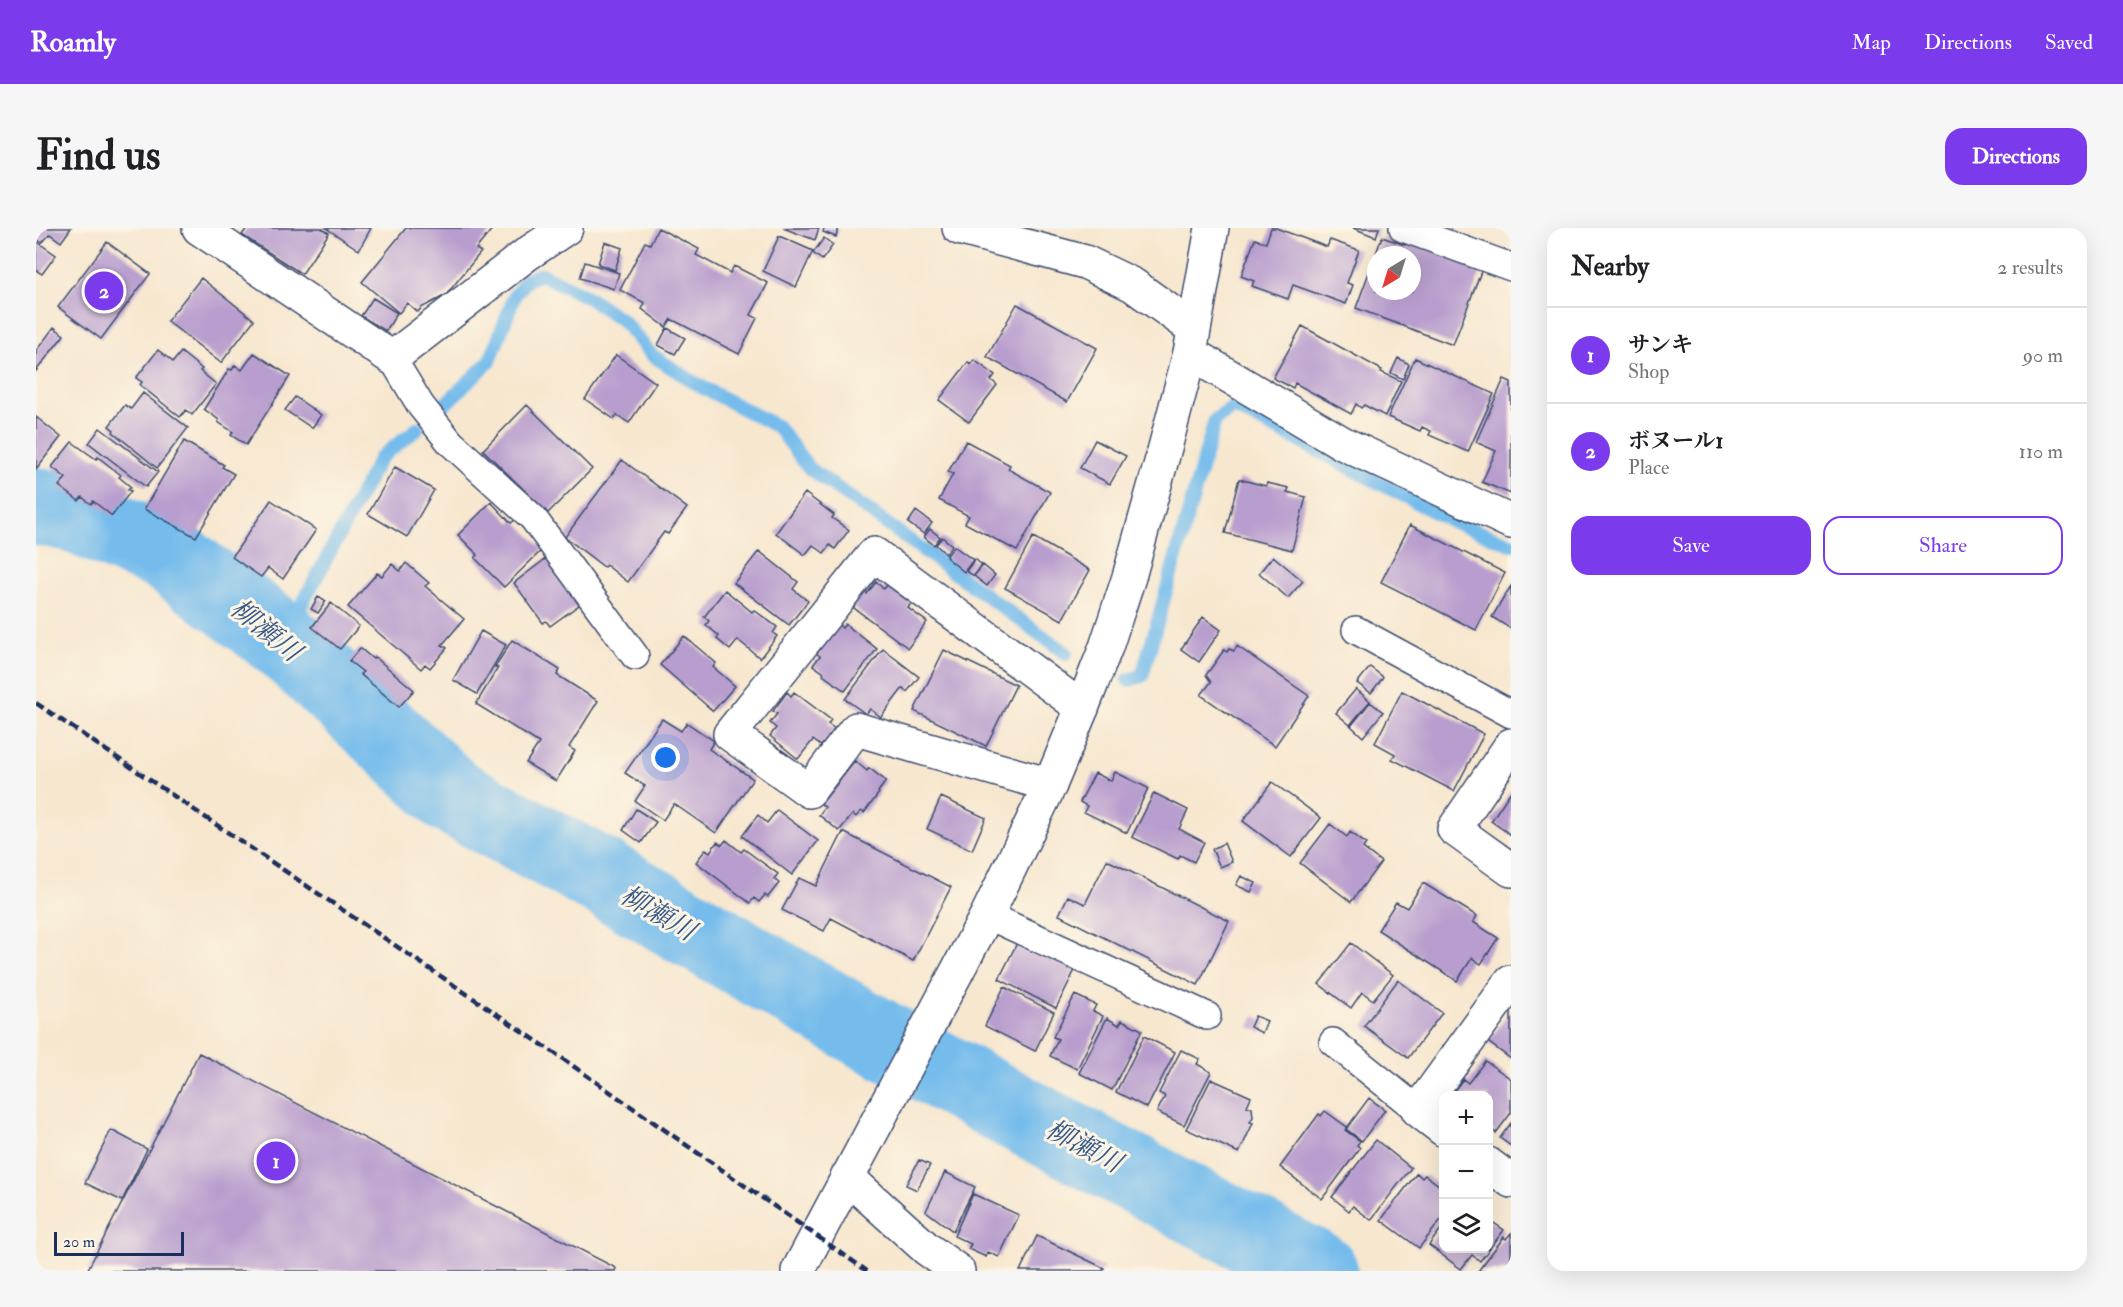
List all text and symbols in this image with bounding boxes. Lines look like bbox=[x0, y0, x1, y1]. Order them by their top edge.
text: Roamly bbox=[30, 25, 116, 60]
text: Map bbox=[1851, 29, 1891, 56]
text: Directions bbox=[1924, 29, 2012, 56]
text: Saved bbox=[2045, 29, 2093, 56]
button: Directions bbox=[1945, 128, 2087, 185]
text: Find us bbox=[36, 130, 160, 182]
north arrow bbox=[1367, 246, 1421, 300]
text: Nearby bbox=[1571, 251, 1649, 283]
text: 2 results bbox=[1997, 255, 2063, 280]
pin: 2 bbox=[84, 268, 124, 314]
text: サンキ bbox=[1628, 331, 1693, 359]
text: 1 bbox=[1587, 343, 1594, 368]
text: 90 m bbox=[2023, 343, 2063, 368]
text: Shop bbox=[1628, 359, 1669, 384]
text: ボヌール1 bbox=[1628, 427, 1723, 455]
text: 2 bbox=[1585, 439, 1596, 464]
text: 110 m bbox=[2019, 439, 2063, 464]
text: Place bbox=[1628, 455, 1669, 480]
button: Save bbox=[1571, 516, 1811, 575]
button: Share bbox=[1823, 516, 2063, 575]
water label: 柳瀬川 bbox=[224, 592, 310, 671]
your location bbox=[651, 743, 680, 772]
water label: 柳瀬川 bbox=[614, 879, 704, 949]
map controls bbox=[1439, 1091, 1493, 1253]
button: + bbox=[1439, 1091, 1493, 1145]
water label: 柳瀬川 bbox=[1040, 1113, 1130, 1181]
pin: 1 bbox=[256, 1138, 296, 1184]
button: − bbox=[1439, 1145, 1493, 1199]
button: layers bbox=[1439, 1199, 1493, 1253]
scale bar bbox=[54, 1229, 184, 1256]
text: 20 m bbox=[63, 1232, 95, 1252]

